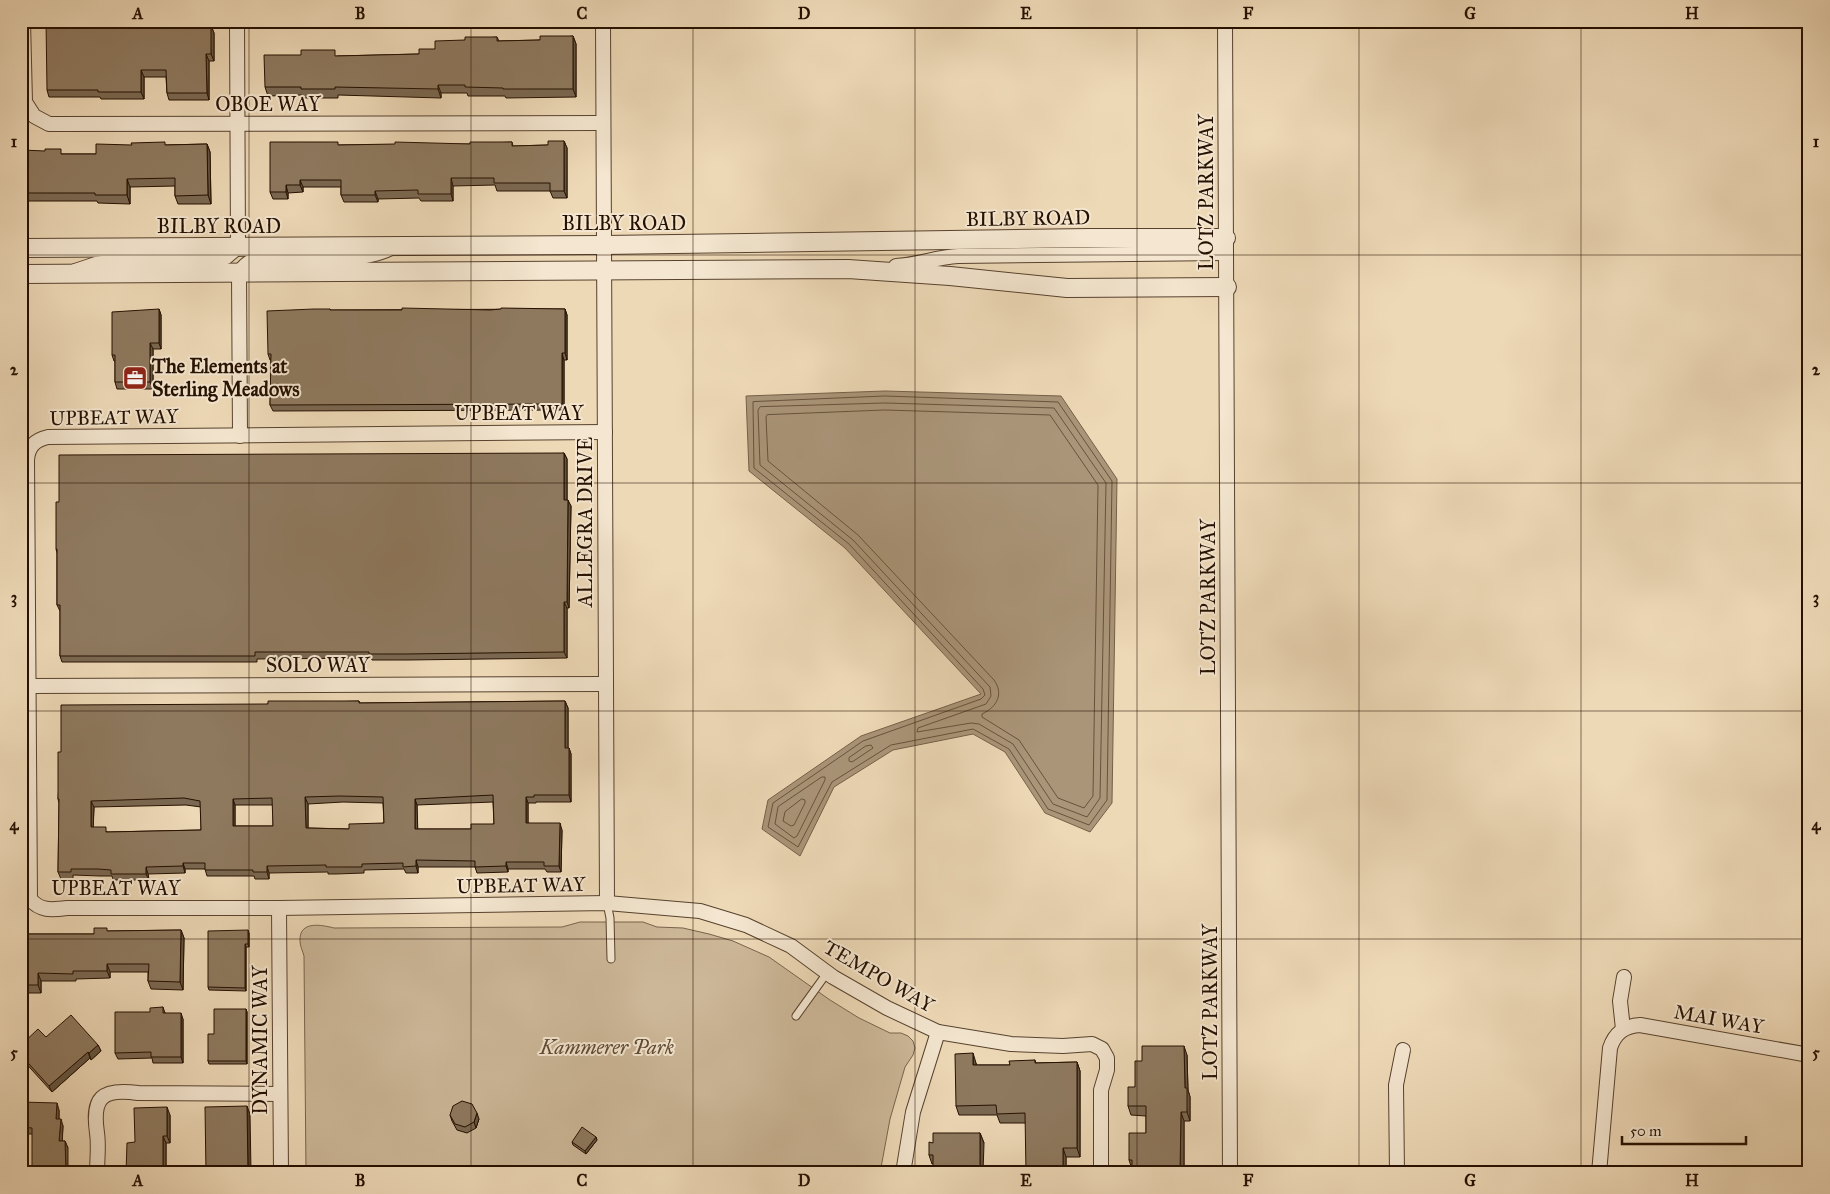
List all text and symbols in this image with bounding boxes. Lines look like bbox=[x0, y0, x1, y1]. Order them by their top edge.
text: A bbox=[132, 4, 144, 23]
text: B bbox=[355, 4, 365, 23]
text: C bbox=[577, 4, 588, 23]
text: D bbox=[798, 4, 811, 23]
text: E bbox=[1020, 4, 1032, 23]
text: F bbox=[1243, 4, 1254, 23]
text: G bbox=[1464, 4, 1476, 23]
text: H bbox=[1685, 4, 1699, 23]
street label: OBOE WAY bbox=[215, 92, 322, 116]
street label: LOTZ PARKWAY bbox=[1194, 112, 1218, 270]
text: 1 bbox=[11, 132, 18, 151]
text: 1 bbox=[1813, 132, 1820, 151]
street label: BILBY ROAD bbox=[966, 205, 1090, 231]
street label: BILBY ROAD bbox=[562, 211, 686, 235]
street label: BILBY ROAD bbox=[157, 214, 281, 238]
place label: The Elements at Sterling Meadows bbox=[151, 354, 300, 402]
text: 2 bbox=[10, 360, 19, 379]
text: 2 bbox=[1812, 360, 1821, 379]
office icon: The Elements at Sterling Meadows bbox=[122, 365, 148, 391]
street label: UPBEAT WAY bbox=[454, 401, 585, 425]
street label: UPBEAT WAY bbox=[49, 404, 180, 430]
street label: ALLEGRA DRIVE bbox=[573, 437, 597, 608]
street label: LOTZ PARKWAY bbox=[1196, 517, 1220, 675]
text: 3 bbox=[11, 588, 17, 608]
text: 3 bbox=[1813, 588, 1819, 608]
street label: SOLO WAY bbox=[266, 653, 372, 677]
text: 4 bbox=[10, 815, 20, 835]
text: 4 bbox=[1812, 815, 1822, 835]
street label: UPBEAT WAY bbox=[456, 872, 587, 898]
street label: UPBEAT WAY bbox=[51, 876, 182, 900]
street label: LOTZ PARKWAY bbox=[1198, 922, 1222, 1080]
street label: TEMPO WAY bbox=[820, 935, 940, 1018]
street label: DYNAMIC WAY bbox=[248, 964, 272, 1115]
street label: MAI WAY bbox=[1672, 999, 1767, 1039]
park label: Kammerer Park bbox=[539, 1035, 674, 1059]
text: 5 bbox=[10, 1043, 18, 1062]
text: 5 bbox=[1812, 1043, 1820, 1062]
scale bar bbox=[1622, 1114, 1746, 1146]
text: 50 m bbox=[1630, 1122, 1662, 1140]
text: A bbox=[132, 1171, 144, 1190]
text: B bbox=[355, 1171, 365, 1190]
text: C bbox=[577, 1171, 588, 1190]
text: D bbox=[798, 1171, 811, 1190]
text: E bbox=[1020, 1171, 1032, 1190]
text: F bbox=[1243, 1171, 1254, 1190]
text: G bbox=[1464, 1171, 1476, 1190]
text: H bbox=[1685, 1171, 1699, 1190]

